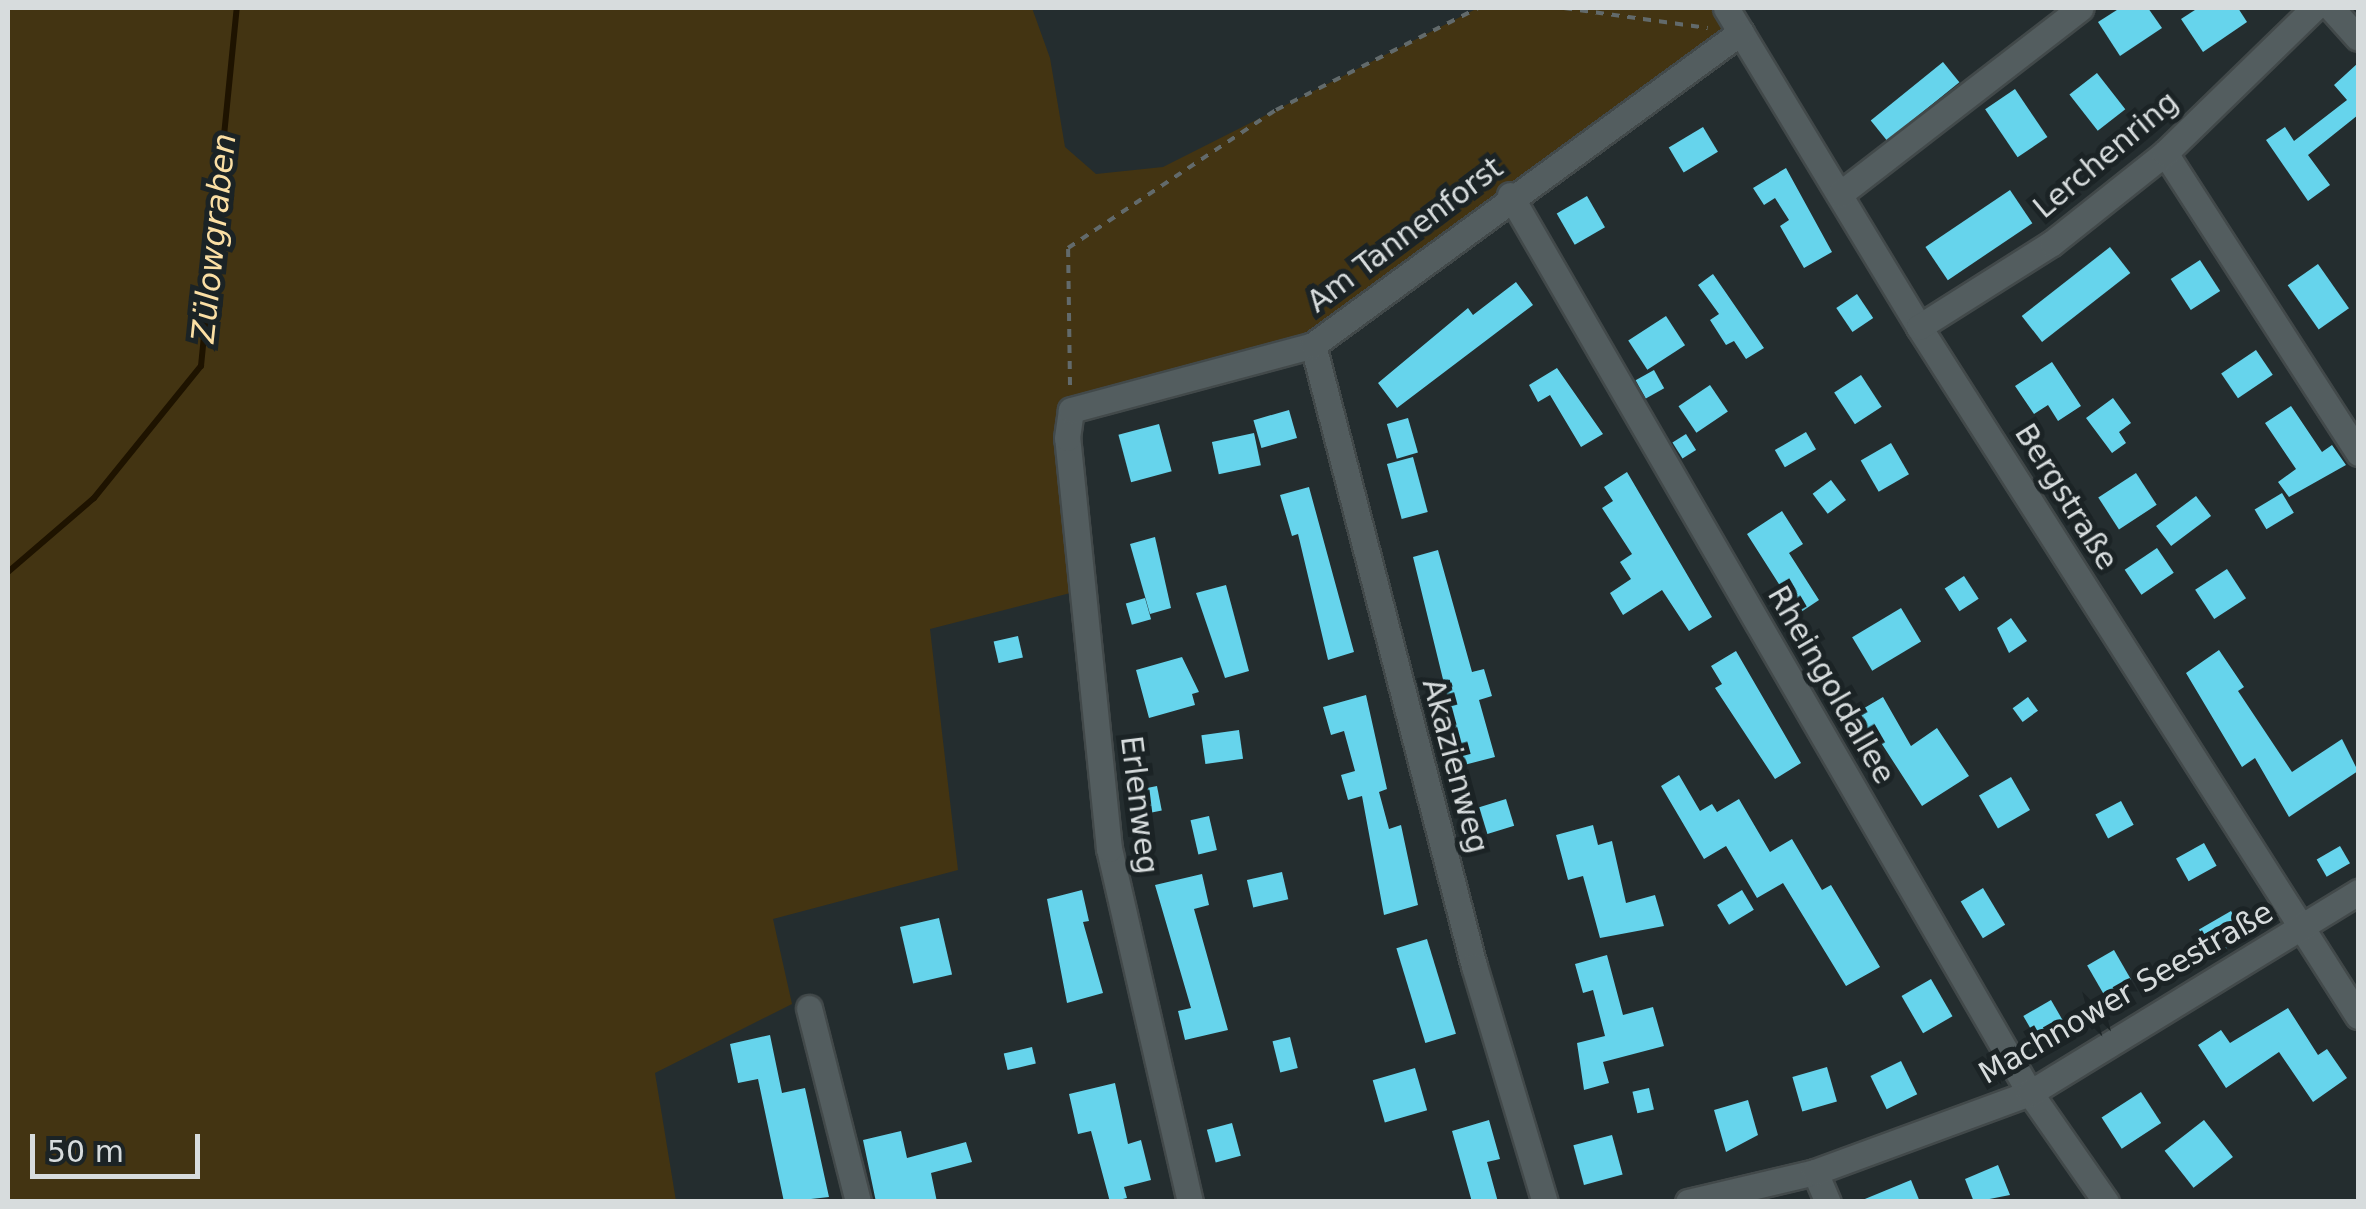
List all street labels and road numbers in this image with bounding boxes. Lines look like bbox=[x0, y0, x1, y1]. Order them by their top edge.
street label: Lerchenring bbox=[2026, 84, 2186, 226]
street label: Am Tannenforst bbox=[1300, 150, 1510, 320]
street label: Bergstraße bbox=[2007, 417, 2125, 577]
street label: Rheingoldallee bbox=[1760, 580, 1902, 790]
street label: Akazienweg bbox=[1414, 675, 1496, 857]
street label: Erlenweg bbox=[1113, 734, 1165, 876]
street label: Machnower Seestraße bbox=[1973, 894, 2279, 1092]

